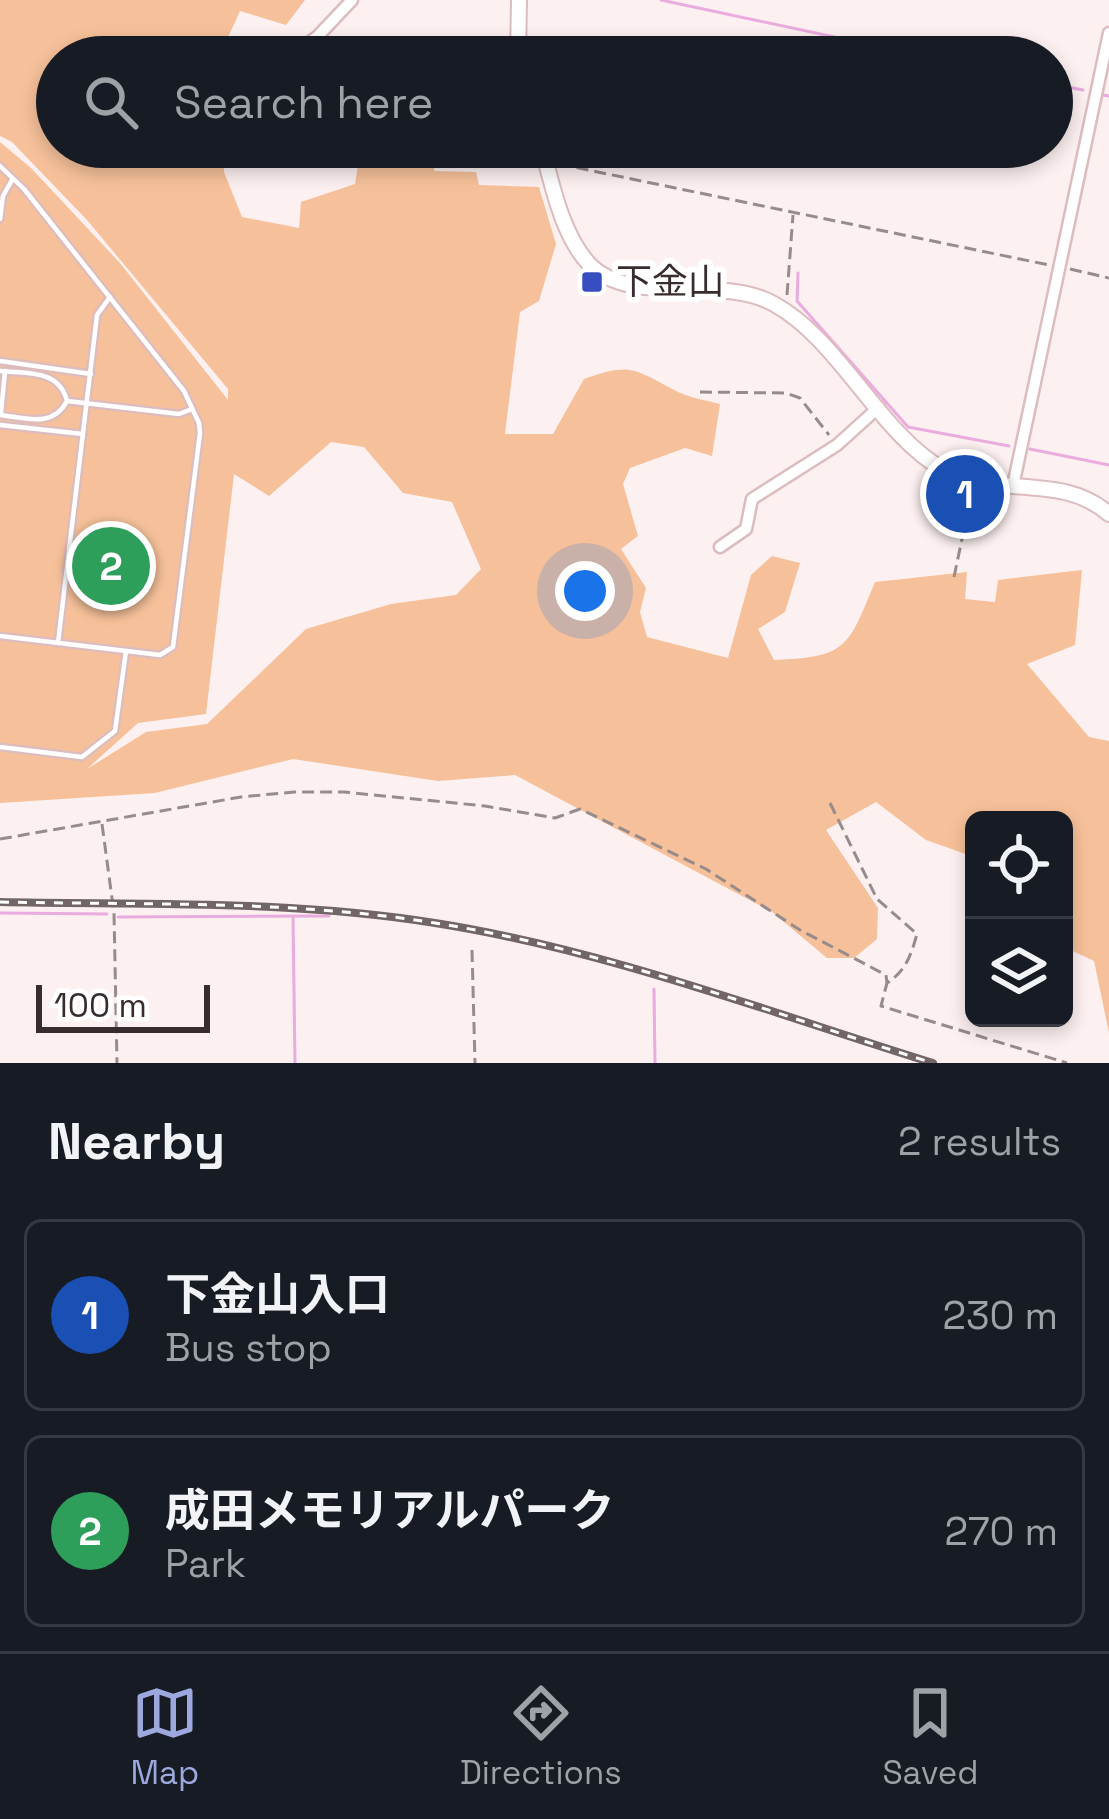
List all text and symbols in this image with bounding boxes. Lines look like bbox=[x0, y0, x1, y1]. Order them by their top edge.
search box bbox=[36, 36, 1073, 168]
icon: search bbox=[78, 69, 144, 135]
text: Search here bbox=[174, 74, 433, 131]
place label: 下金山 bbox=[616, 259, 724, 305]
marker: 下金山 bbox=[579, 269, 605, 295]
pin: 1 bbox=[926, 449, 1004, 539]
pin: 2 bbox=[72, 521, 150, 611]
your location bbox=[555, 561, 615, 621]
map controls bbox=[965, 811, 1073, 1027]
button: locate bbox=[965, 811, 1073, 919]
button: layers bbox=[965, 919, 1073, 1027]
scale bar bbox=[36, 979, 210, 1032]
text: 100 m bbox=[54, 985, 147, 1027]
text: Nearby bbox=[48, 1109, 225, 1174]
text: 2 results bbox=[898, 1117, 1061, 1166]
text: 下金山入口 bbox=[165, 1266, 390, 1323]
text: 1 bbox=[81, 1291, 99, 1340]
text: 230 m bbox=[943, 1291, 1058, 1340]
text: Bus stop bbox=[165, 1323, 332, 1372]
text: 成田メモリアルパーク bbox=[165, 1482, 615, 1539]
text: 2 bbox=[78, 1507, 102, 1556]
text: 270 m bbox=[945, 1507, 1058, 1556]
text: Park bbox=[165, 1539, 246, 1588]
tab: Map bbox=[130, 1680, 199, 1794]
tab: Directions bbox=[460, 1680, 622, 1794]
tab: Saved bbox=[882, 1680, 979, 1794]

